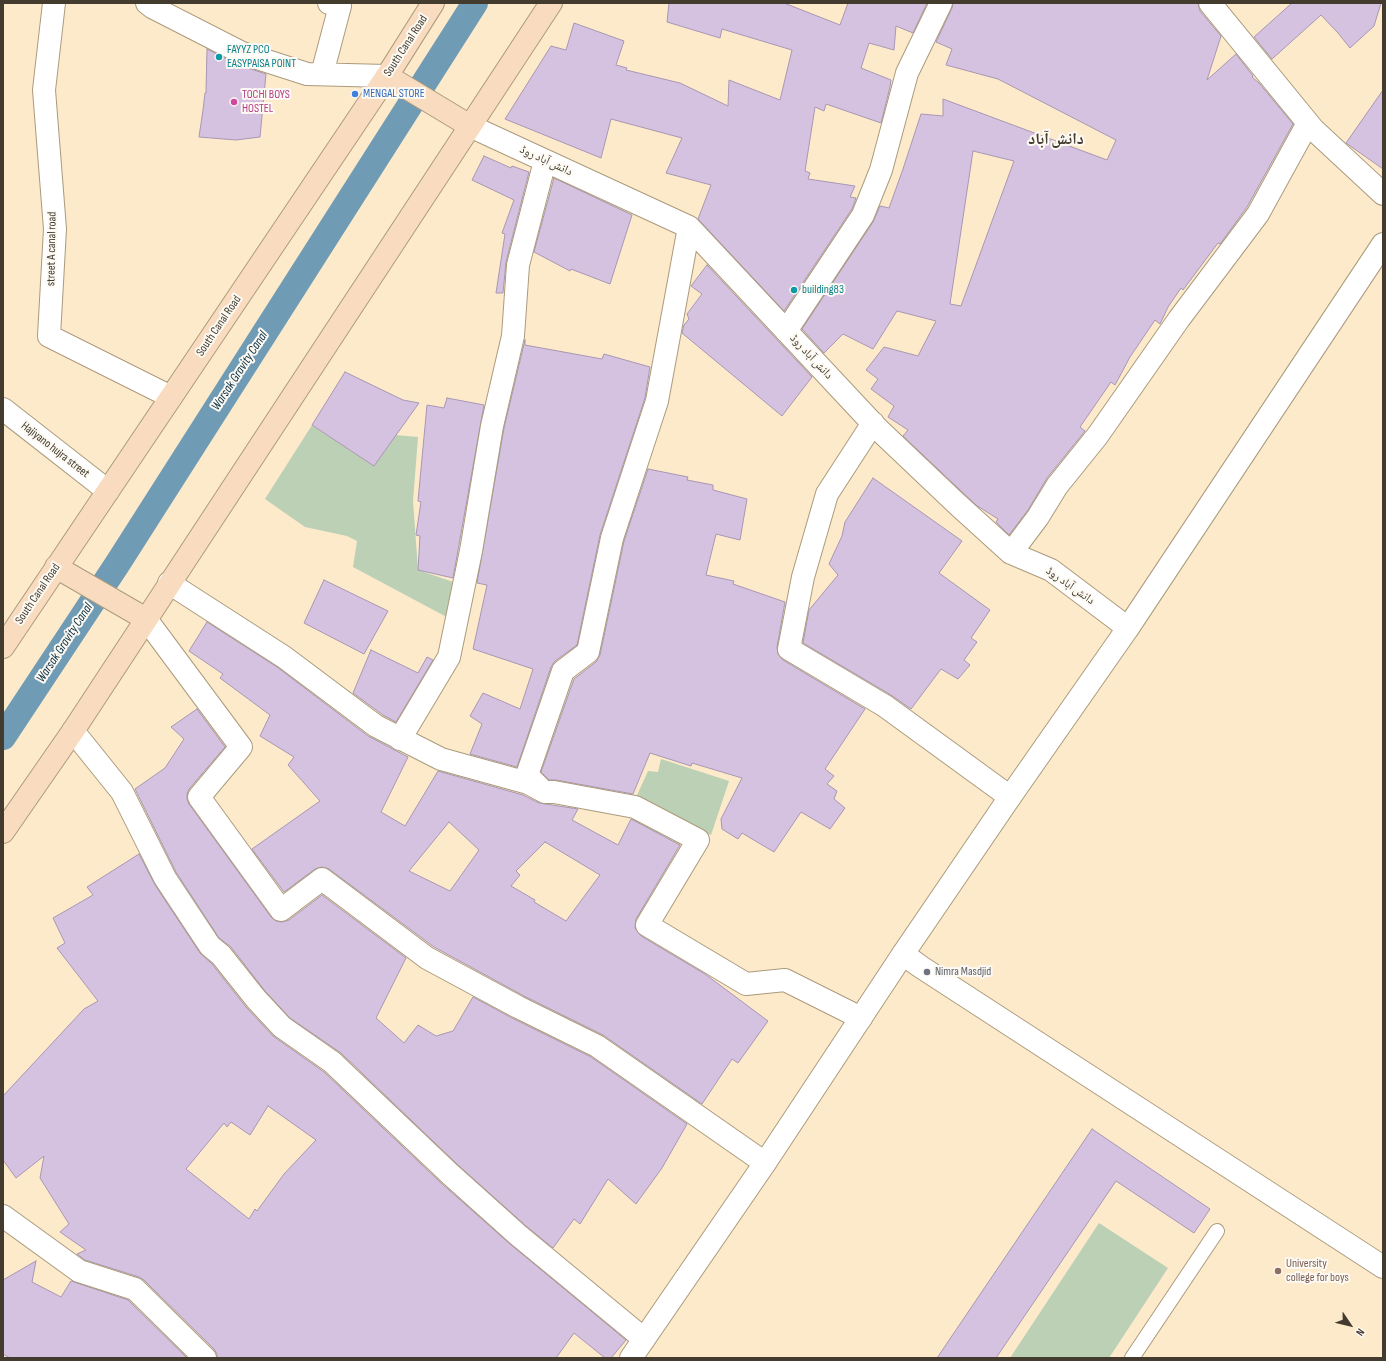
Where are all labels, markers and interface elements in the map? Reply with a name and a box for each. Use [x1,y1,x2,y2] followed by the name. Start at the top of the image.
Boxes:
[381,13,431,79] street label: South Canal Road
[227,43,296,71] place label: FAYYZ PCO EASYPAISA POINT
[214,52,224,62] marker: FAYYZ PCO EASYPAISA POINT
[363,87,425,101] place label: MENGAL STORE
[242,88,290,116] place label: TOCHI BOYS HOSTEL
[350,89,360,99] marker: MENGAL STORE
[229,97,239,107] marker: TOCHI BOYS HOSTEL
[1028,130,1084,150] district label: دانش آباد
[517,143,575,179] street label: دانش آباد روڈ
[44,212,60,286] street label: street A canal road
[802,283,844,297] place label: building83
[789,285,799,295] marker: building83
[193,293,245,359] street label: South Canal Road
[209,328,271,414] water label: Warsak Gravity Canal
[786,331,836,383] street label: دانش آباد روڈ
[18,419,92,481] street label: Hajiyano hujra street
[12,561,64,627] street label: South Canal Road
[1043,564,1097,608] street label: دانش آباد روڈ
[34,600,96,686] water label: Warsak Gravity Canal
[935,965,991,979] place label: Nimra Masdjid
[922,967,932,977] marker: Nimra Masdjid
[1286,1257,1349,1285] place label: University college for boys
[1273,1266,1283,1276] marker: University college for boys
[1330,1305,1370,1345] north arrow
[1353,1326,1367,1338] text: N

